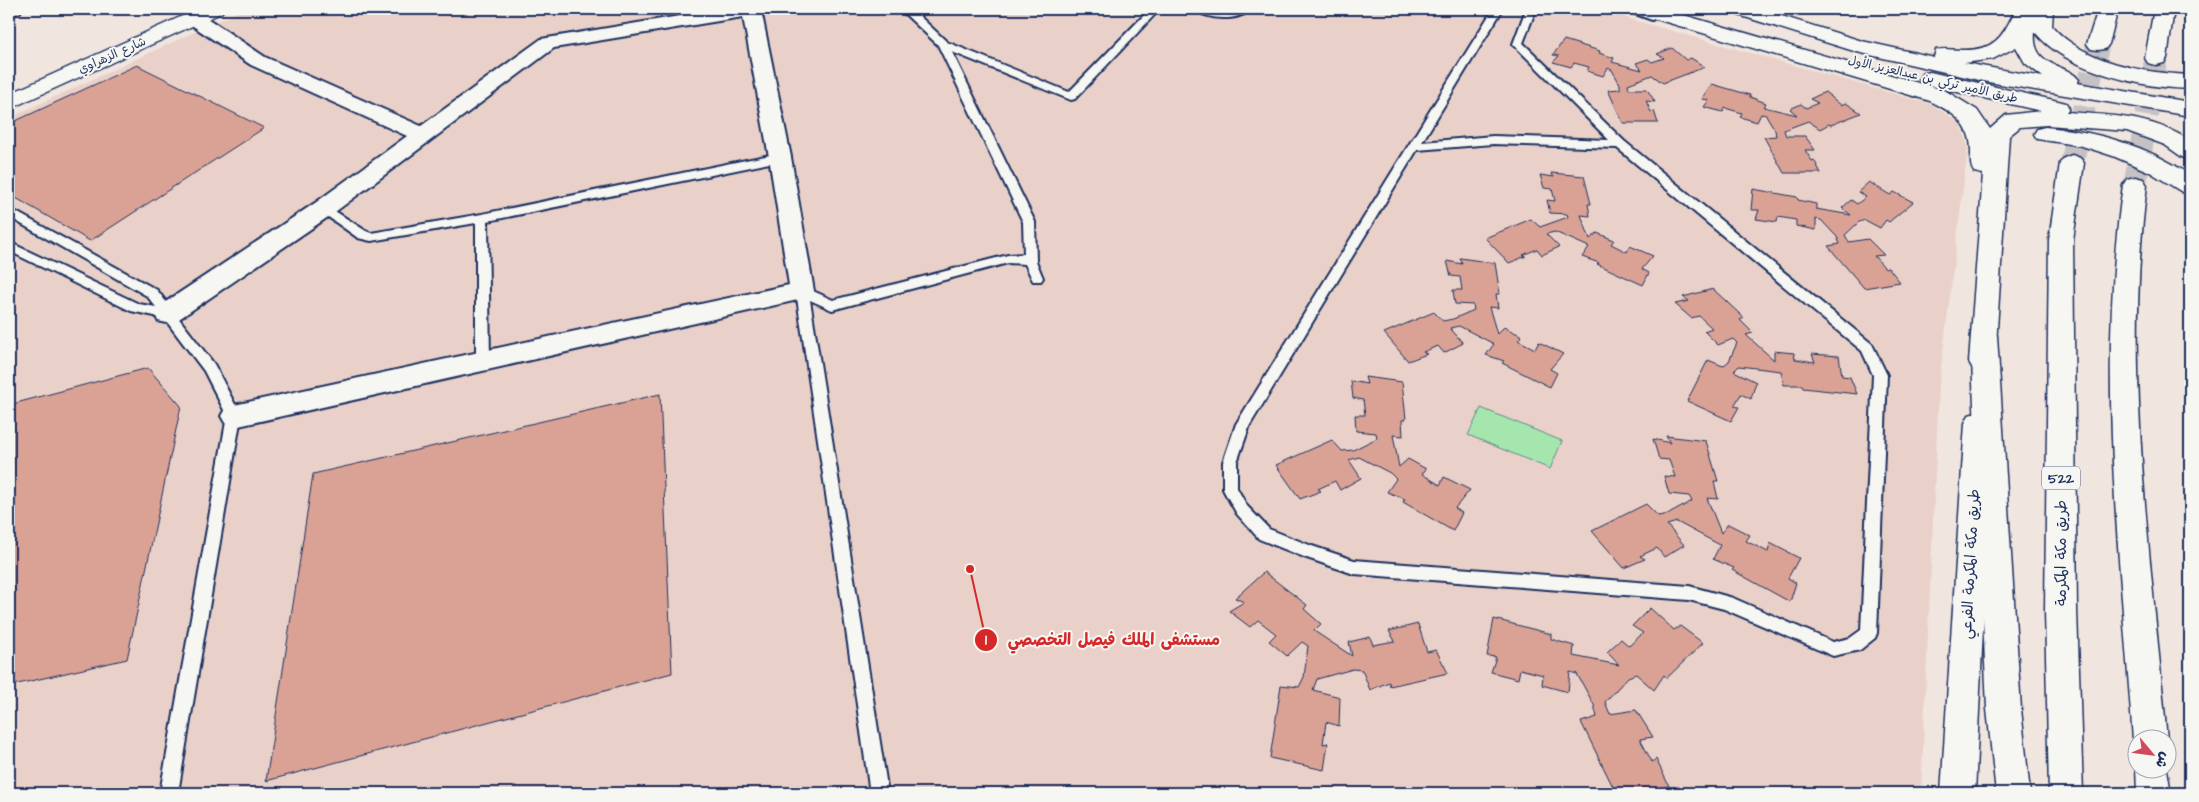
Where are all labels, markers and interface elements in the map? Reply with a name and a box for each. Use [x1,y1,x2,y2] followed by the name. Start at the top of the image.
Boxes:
[76,33,149,78] street label: شارع الزهراوي
[1846,52,2019,109] street label: طريق الأمير تركي بن عبدالعزيز الأول
[2042,466,2080,489] road number: 522
[1956,488,1987,640] street label: طريق مكة المكرمة الفرعي
[2051,500,2072,606] street label: طريق مكة المكرمة
[973,624,1231,655] callout: مستشفى الملك فيصل التخصصي
[1008,629,1220,654] text: مستشفى الملك فيصل التخصصي
[985,630,987,651] text: 1
[2126,730,2176,780] north arrow
[2150,748,2175,771] text: ش

